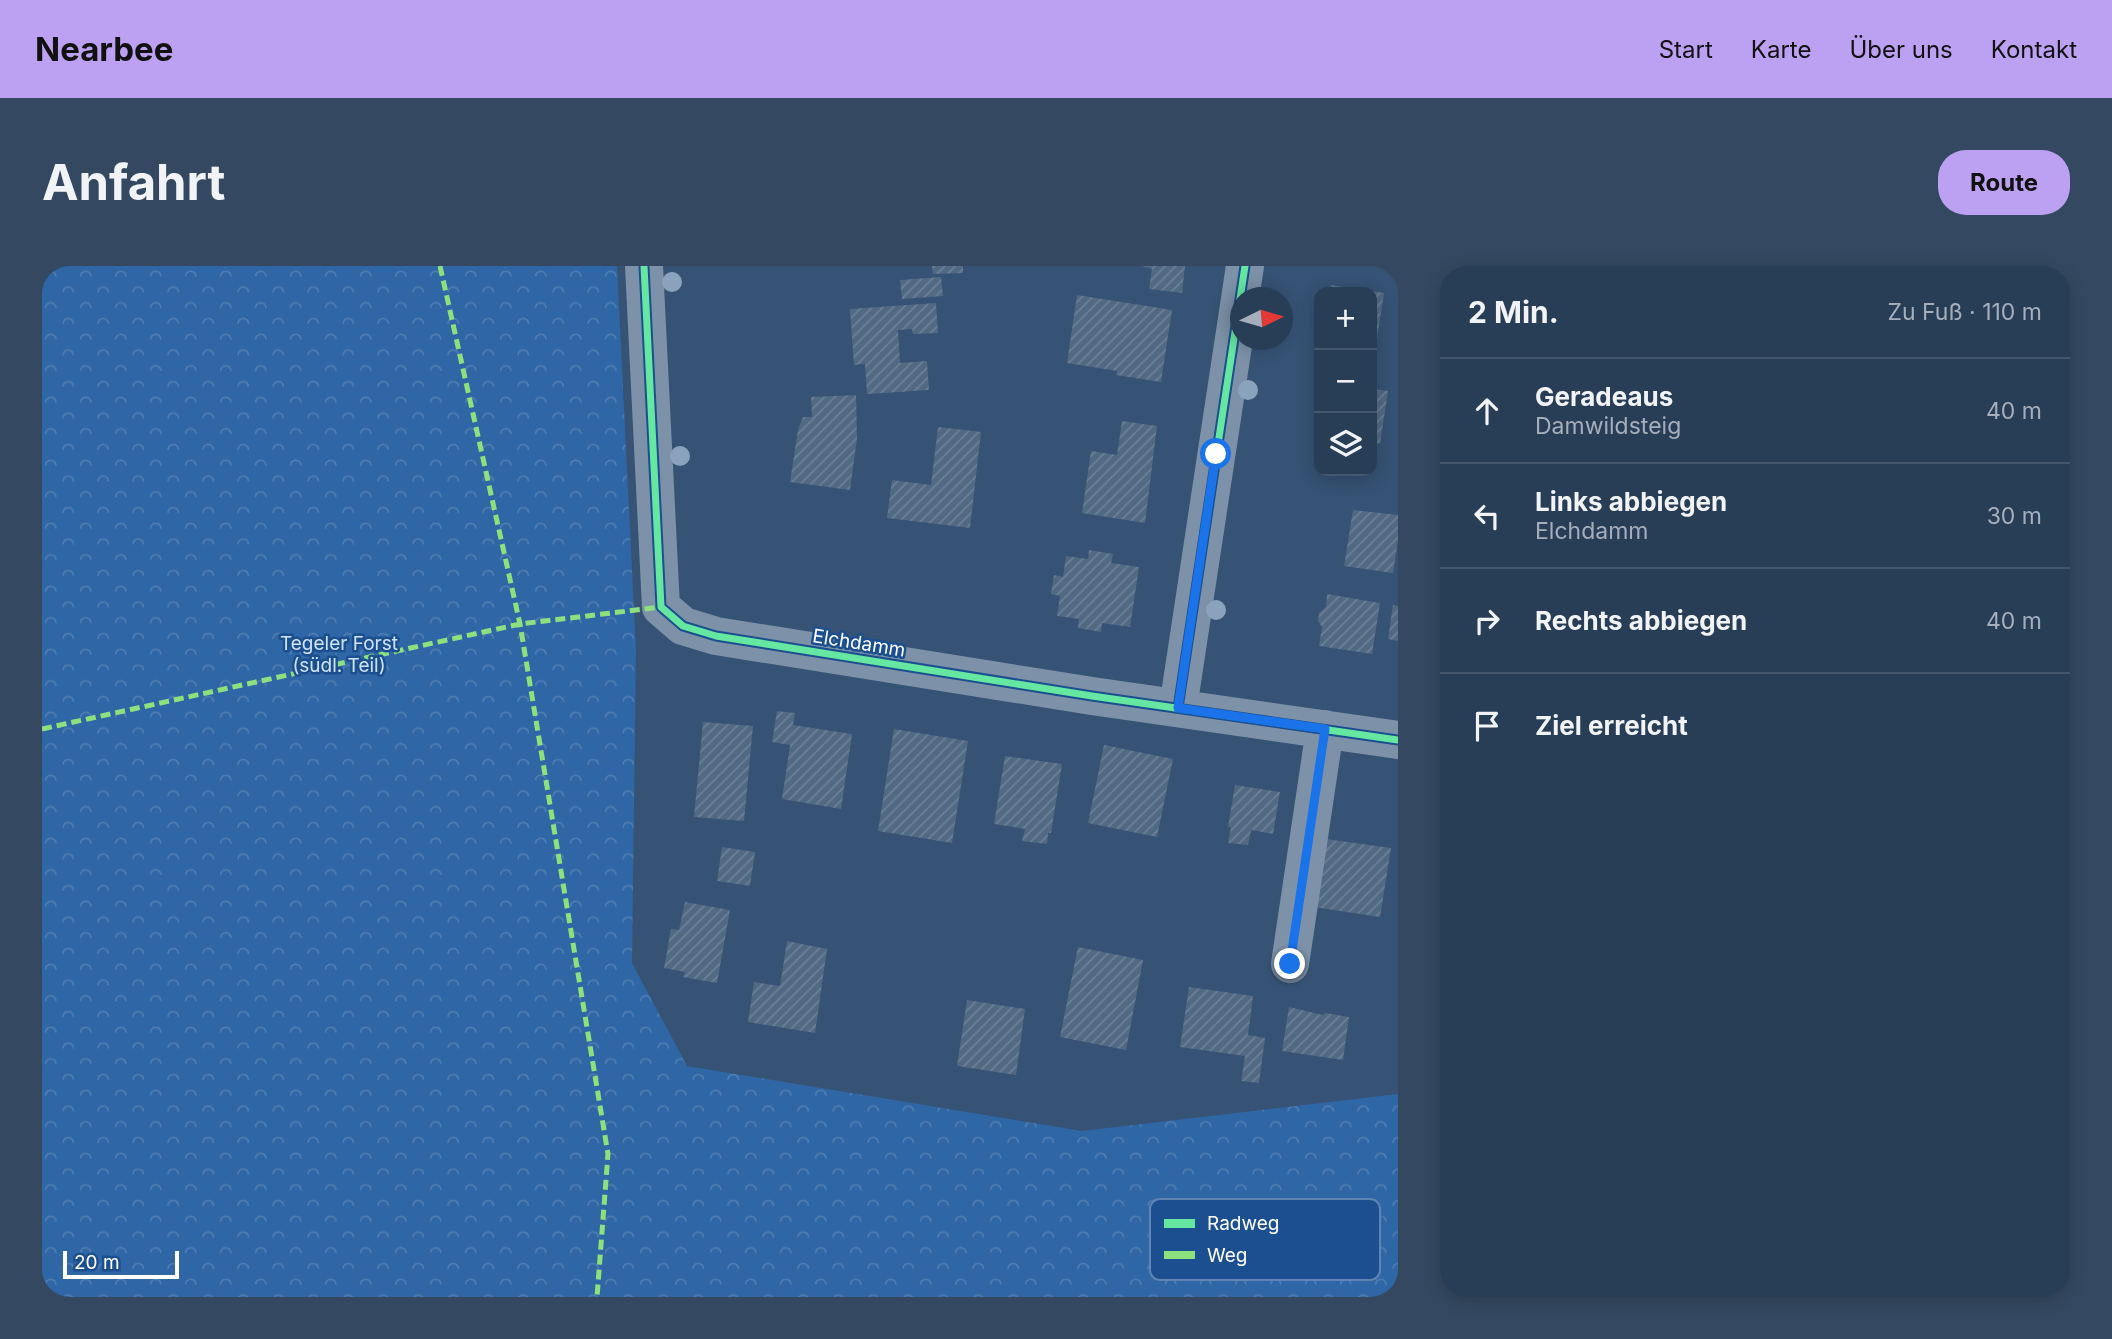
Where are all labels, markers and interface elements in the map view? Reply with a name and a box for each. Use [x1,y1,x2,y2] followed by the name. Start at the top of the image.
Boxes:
[35,29,173,69] text: Nearbee
[1659,35,1713,64] text: Start
[1751,35,1811,64] text: Karte
[1849,35,1953,64] text: Über uns
[1991,35,2077,64] text: Kontakt
[1938,150,2070,215] button: Route
[42,153,225,212] text: Anfahrt
[1230,287,1293,350] north arrow
[1314,287,1377,476] map controls
[1314,287,1377,350] button: +
[1468,294,1559,330] text: 2 Min.
[1887,298,2042,326] text: Zu Fuß · 110 m
[1314,350,1377,413] button: −
[1535,381,1673,412] text: Geradeaus
[1468,392,1506,430] icon: ahead
[1986,397,2042,425] text: 40 m
[1535,412,1681,440] text: Damwildsteig
[1314,413,1377,476] button: layers
[1200,438,1231,469] route start
[1535,486,1727,517] text: Links abbiegen
[1468,497,1506,535] icon: left
[1987,502,2042,530] text: 30 m
[1535,517,1648,545] text: Elchdamm
[1468,602,1506,640] icon: right
[1535,605,1747,636] text: Rechts abbiegen
[1986,607,2042,635] text: 40 m
[811,624,907,662] street label: Elchdamm
[280,632,398,677] park label: Tegeler Forst (südl. Teil)
[1468,707,1506,745] icon: arrive
[1535,710,1688,741] text: Ziel erreicht
[1274,948,1305,979] route end
[1150,1199,1380,1280] legend
[1207,1212,1279,1235] text: Radweg
[1207,1244,1248,1267] text: Weg
[63,1248,178,1280] scale bar
[74,1251,120,1274] text: 20 m

